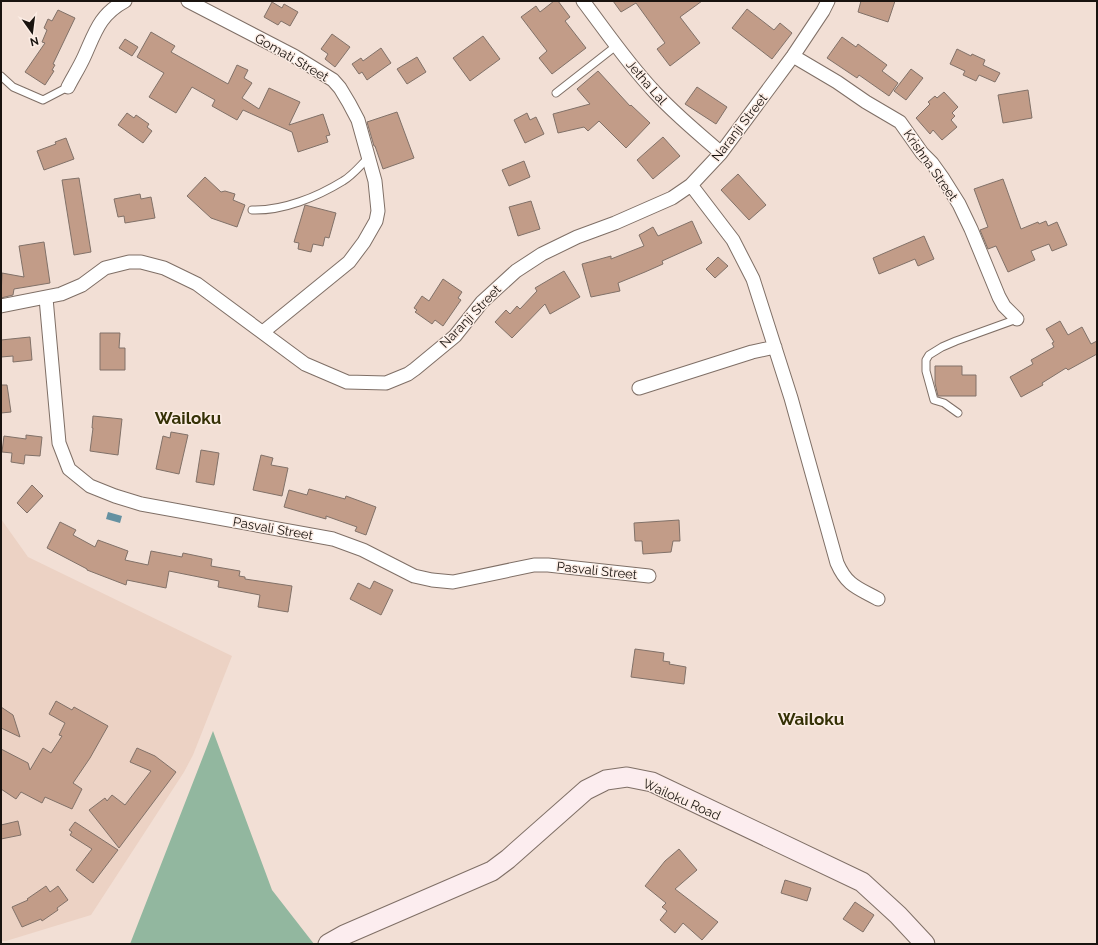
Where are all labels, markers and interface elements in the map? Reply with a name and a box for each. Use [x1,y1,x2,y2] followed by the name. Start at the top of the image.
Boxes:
[12,12,52,52] north arrow
[252,30,332,85] street label: Gomati Street
[29,34,40,49] text: N
[623,57,670,108] street label: Jetha Lal
[708,90,771,164] street label: Naranji Street
[900,127,961,204] street label: Krishna Street
[437,281,504,351] street label: Naranji Street
[155,408,221,428] district label: Wailoku
[232,514,315,543] street label: Pasvali Street
[556,559,639,582] street label: Pasvali Street
[778,709,844,729] district label: Wailoku
[641,776,723,823] street label: Wailoku Road

